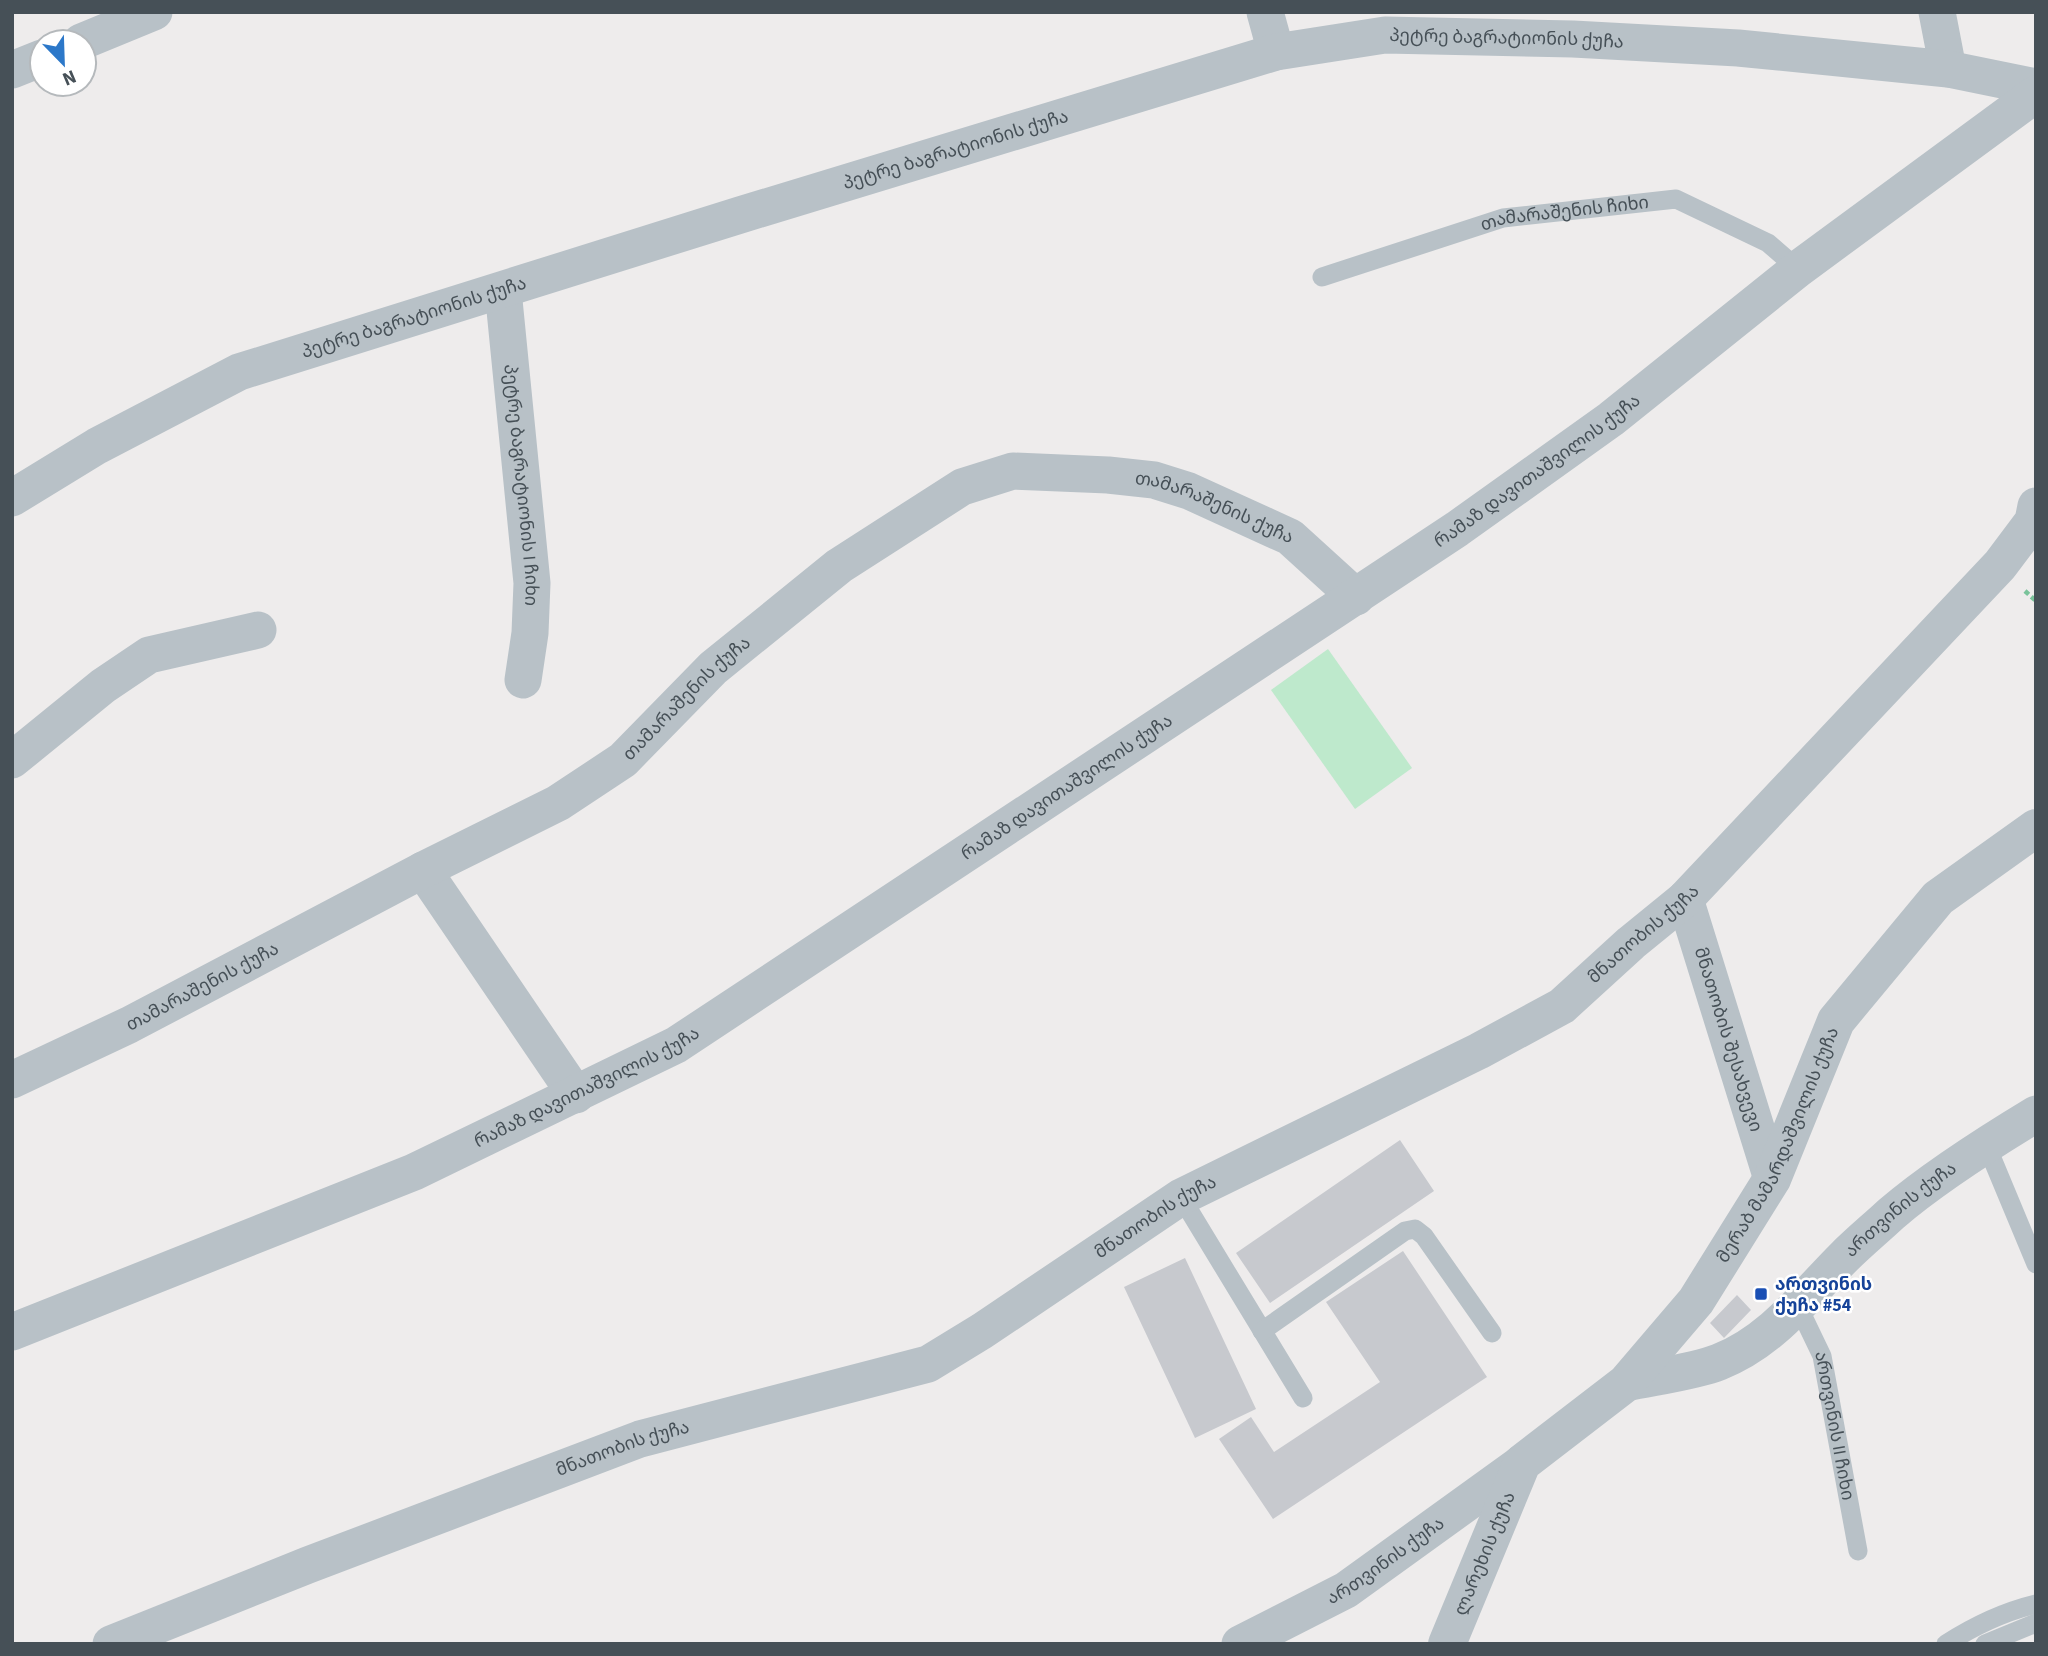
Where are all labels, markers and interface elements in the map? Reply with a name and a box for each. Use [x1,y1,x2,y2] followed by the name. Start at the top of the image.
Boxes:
[1389,23,1624,55] street label: პეტრე ბაგრატიონის ქუჩა
[28,28,98,98] north arrow
[58,62,80,92] text: N
[840,104,1071,196] street label: პეტრე ბაგრატიონის ქუჩა
[1477,190,1650,238] street label: თამარაშენის ჩიხი
[298,271,530,365] street label: პეტრე ბაგრატიონის ქუჩა
[497,363,544,607] street label: პეტრე ბაგრატიონის I ჩიხი
[1429,388,1646,554] street label: რამაზ დავითაშვილის ქუჩა
[1134,466,1298,550] street label: თამარაშენის ქუჩა
[617,630,756,766] street label: თამარაშენის ქუჩა
[956,708,1178,866] street label: რამაზ დავითაშვილის ქუჩა
[1582,880,1705,990] street label: მნათობის ქუჩა
[122,936,283,1037] street label: თამარაშენის ქუჩა
[1688,944,1769,1135] street label: მნათობის შესახვევი
[470,1021,705,1154] street label: რამაზ დავითაშვილის ქუჩა
[1711,1023,1845,1268] street label: მერაბ მამარდაშვილის ქუჩა
[1839,1156,1962,1263] street label: ართვინის ქუჩა
[1090,1170,1221,1265] street label: მნათობის ქუჩა
[1775,1272,1872,1318] place label: ართვინის ქუჩა #54
[1753,1286,1769,1302] marker: ართვინის ქუჩა #54
[1808,1346,1860,1502] street label: ართვინის II ჩიხი
[552,1415,692,1483] street label: მნათობის ქუჩა
[1448,1488,1522,1619] street label: ლარეხის ქუჩა
[1323,1511,1450,1611] street label: ართვინის ქუჩა

